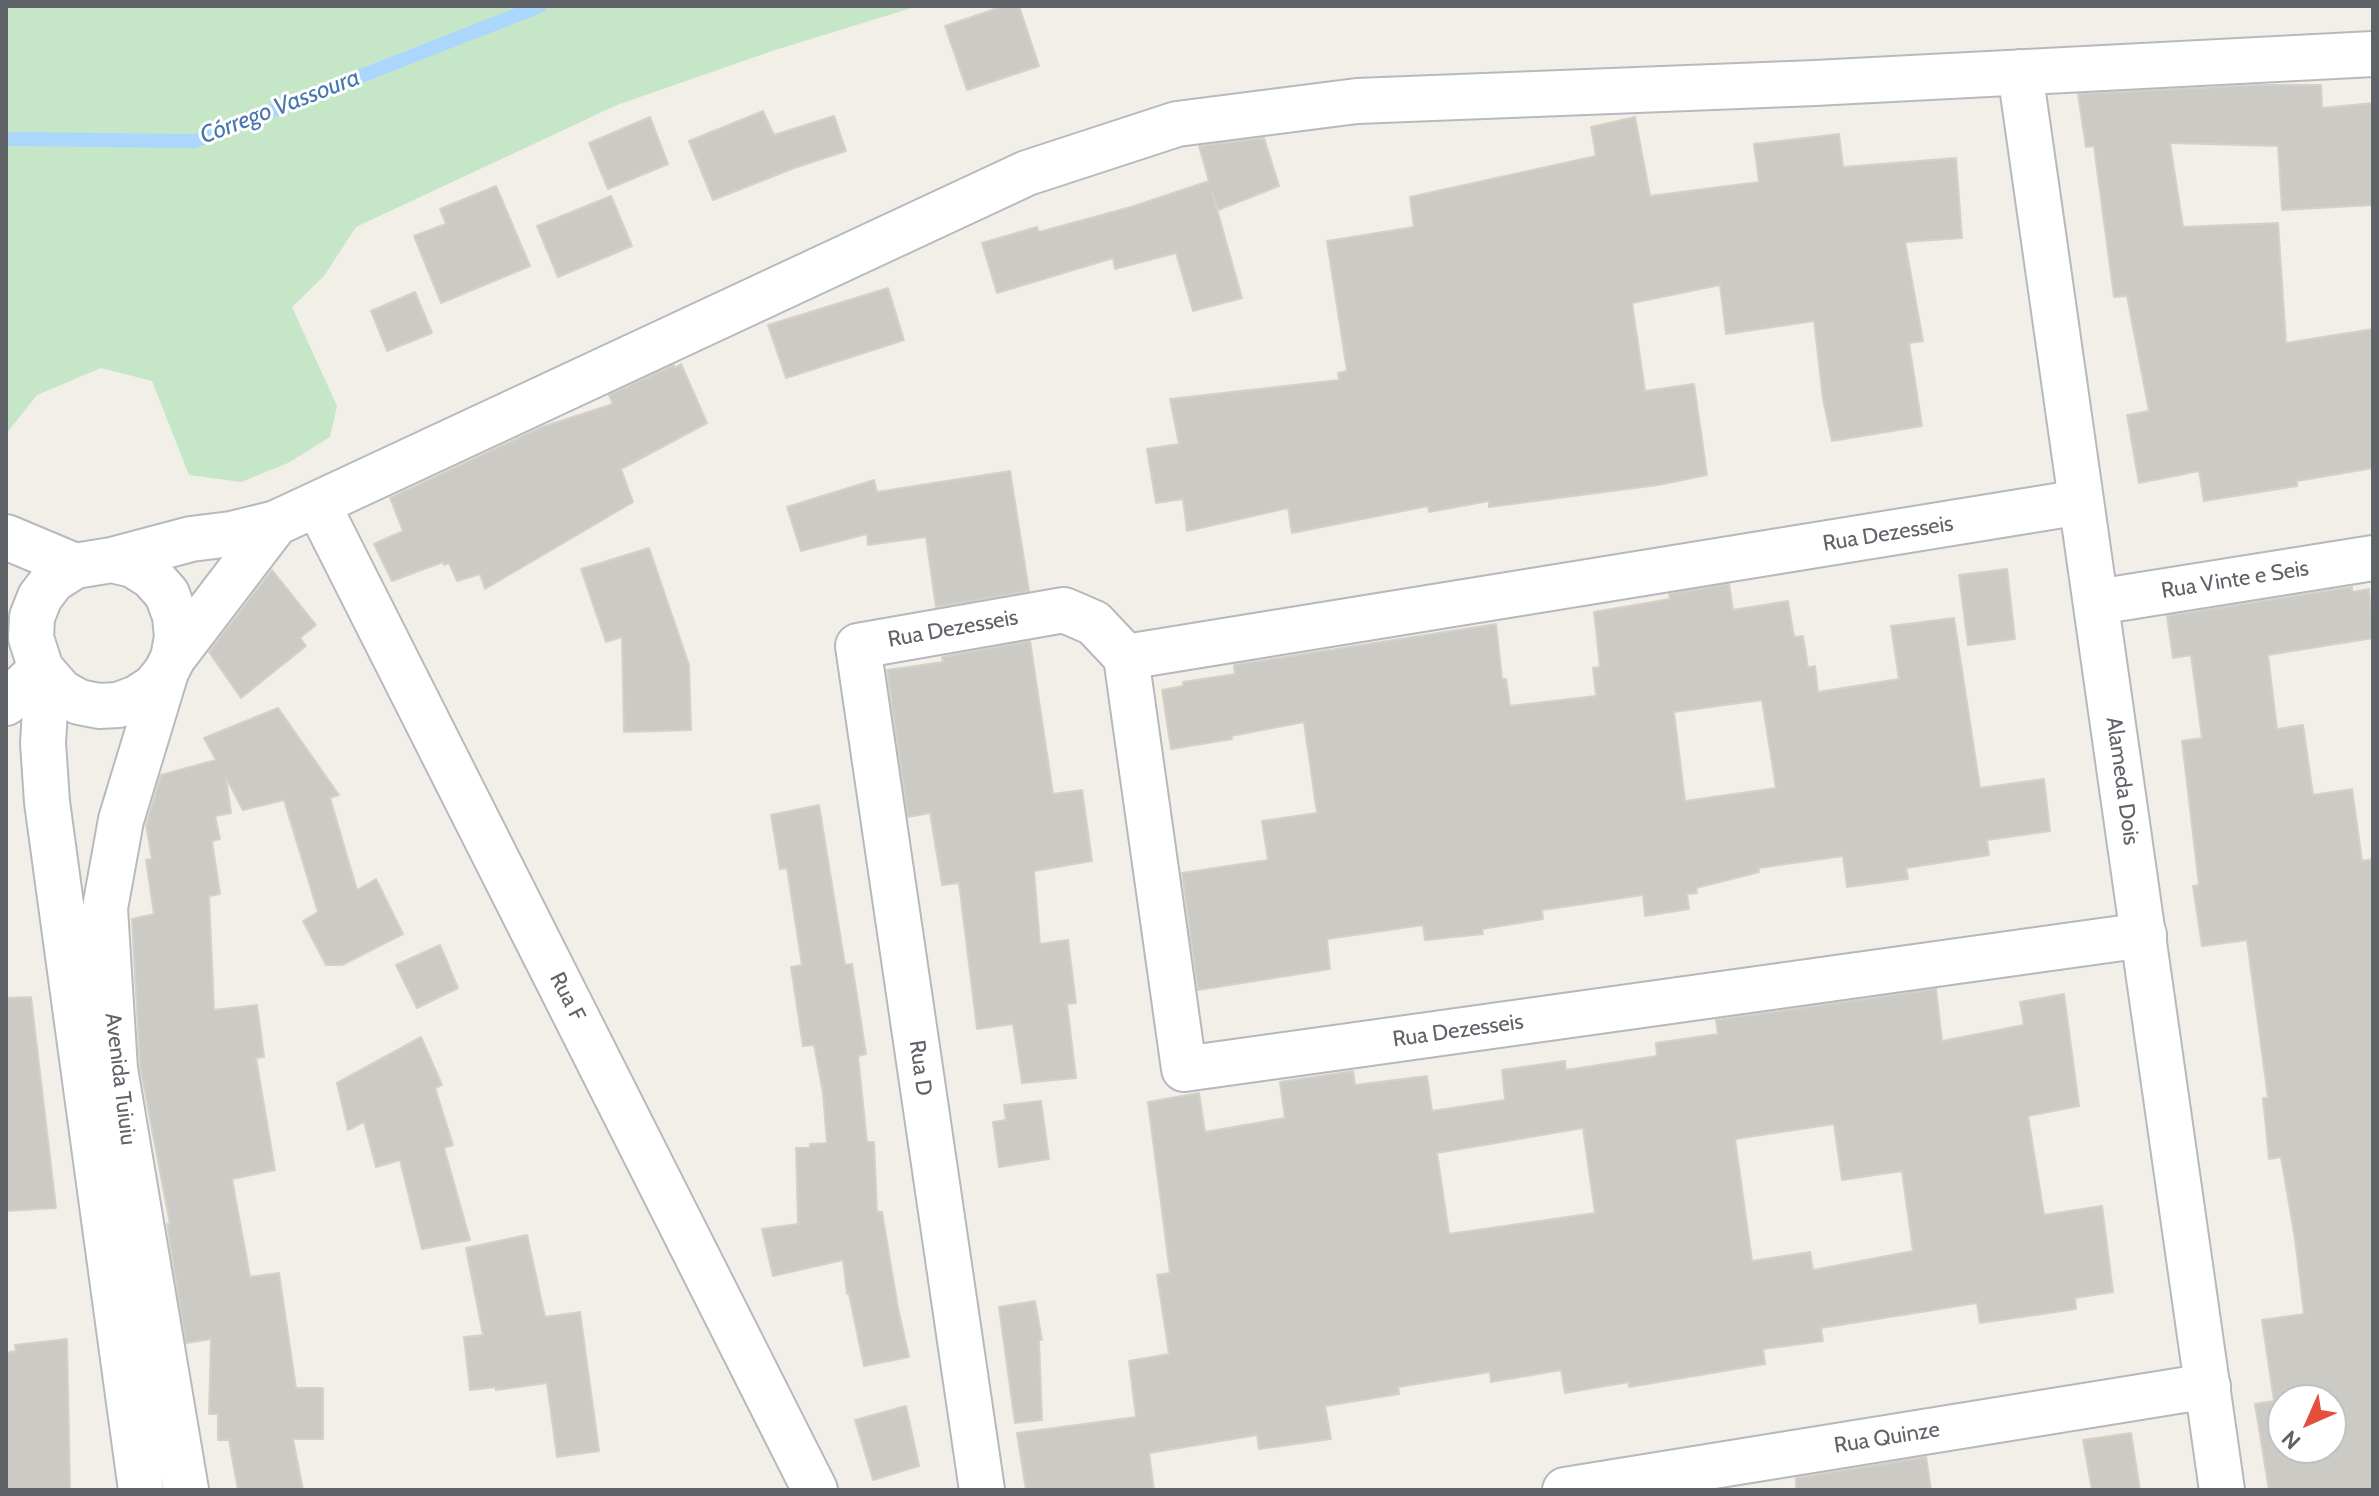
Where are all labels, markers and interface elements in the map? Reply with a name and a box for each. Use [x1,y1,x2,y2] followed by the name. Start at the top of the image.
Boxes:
[196,63,364,151] water label: Córrego Vassoura
[1821,511,1955,557] street label: Rua Dezesseis
[2159,555,2311,605] street label: Rua Vinte e Seis
[886,605,1020,653] street label: Rua Dezesseis
[2100,715,2144,847] street label: Alameda Dois
[544,968,590,1026] street label: Rua F
[1391,1009,1525,1053] street label: Rua Dezesseis
[99,1011,141,1147] street label: Avenida Tuiuiu
[903,1038,937,1098] street label: Rua D
[2267,1384,2347,1464] north arrow
[1832,1417,1942,1459] street label: Rua Quinze
[2276,1425,2306,1455] text: N

